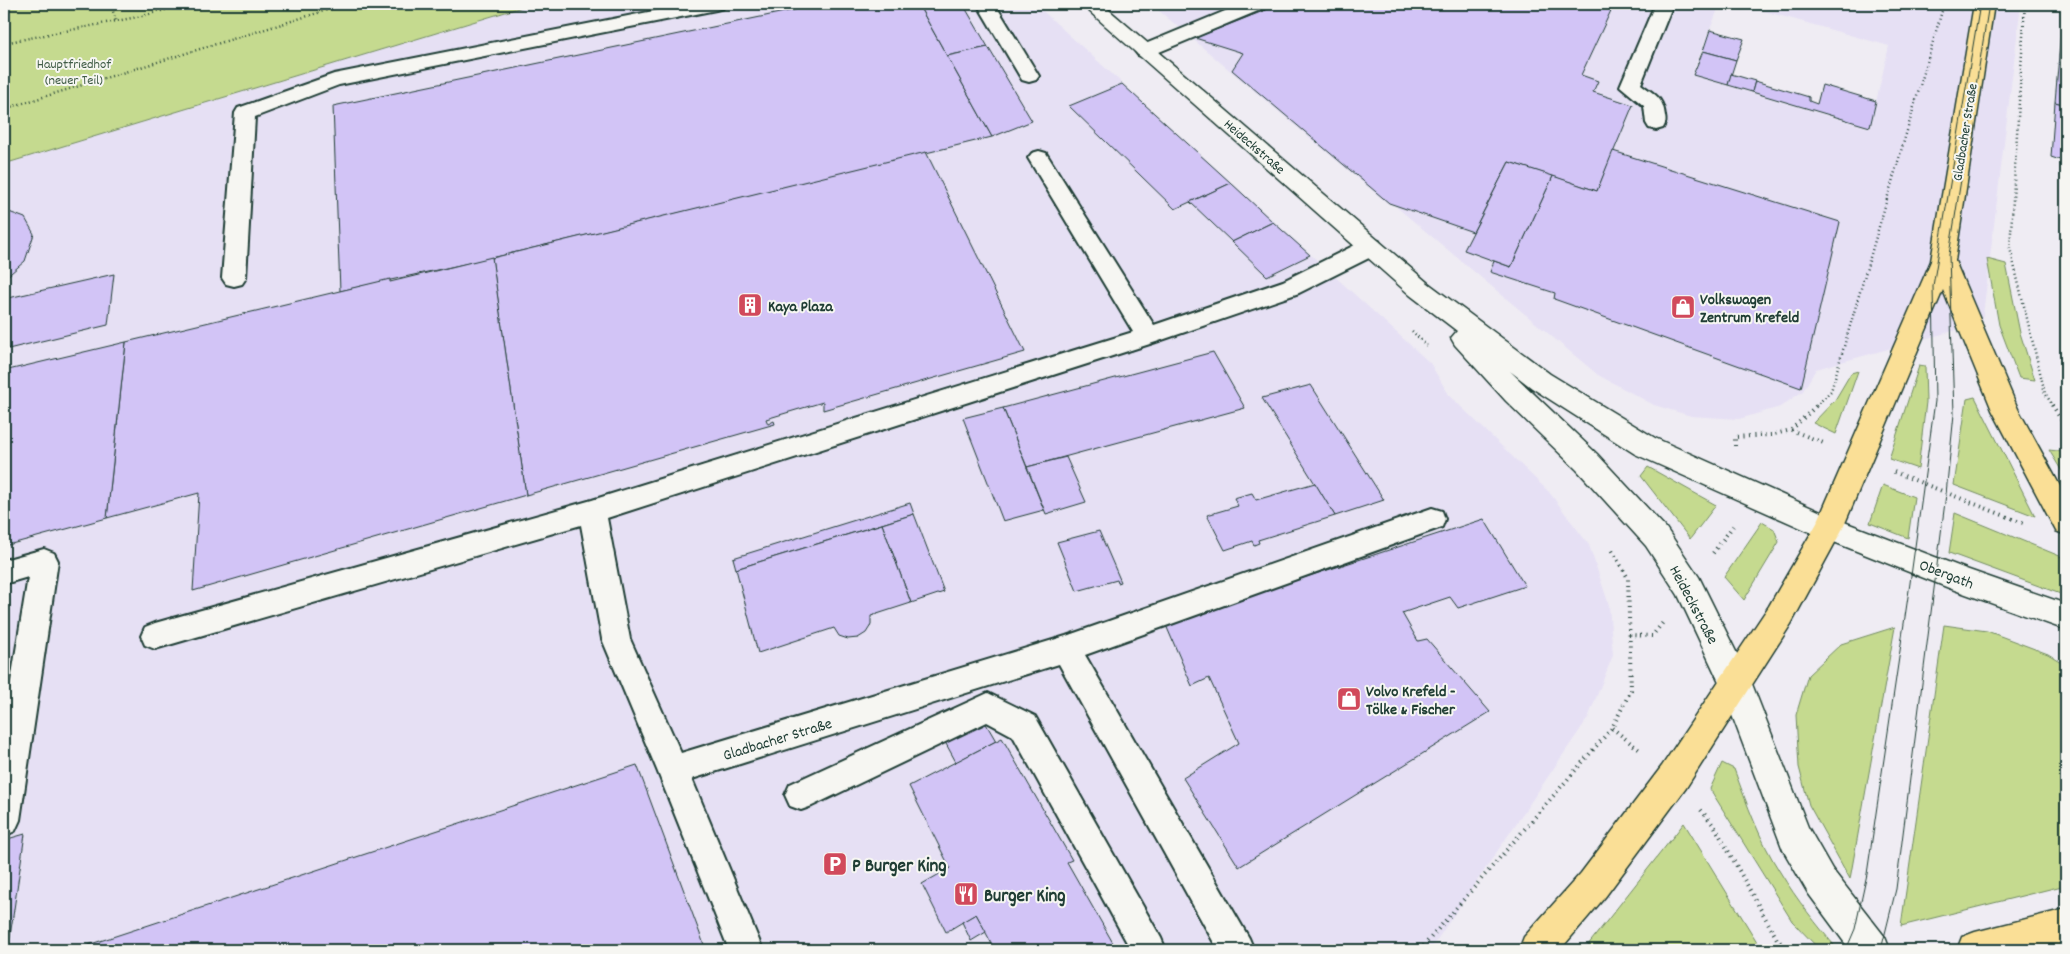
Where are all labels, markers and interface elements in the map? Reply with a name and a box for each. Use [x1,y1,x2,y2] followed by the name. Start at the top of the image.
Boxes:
[37,55,112,91] park label: Hauptfriedhof (neuer Teil)
[1948,82,1984,183] street label: Gladbacher Straße
[1219,115,1289,180] street label: Heideckstraße
[1700,289,1799,330] place label: Volkswagen Zentrum Krefeld
[737,292,763,318] building icon: Kaya Plaza
[1670,294,1696,320] shop icon: Volkswagen Zentrum Krefeld
[768,296,834,319] place label: Kaya Plaza
[1915,554,1977,596] street label: Obergath
[1662,562,1723,649] street label: Heideckstraße
[1366,681,1456,722] place label: Volvo Krefeld - Tölke & Fischer
[1336,686,1362,712] shop icon: Volvo Krefeld - Tölke & Fischer
[720,713,835,768] street label: Gladbacher Straße
[822,851,848,877] parking icon: P Burger King
[852,854,947,881] place label: P Burger King
[953,881,979,907] restaurant icon: Burger King
[984,884,1066,911] place label: Burger King

